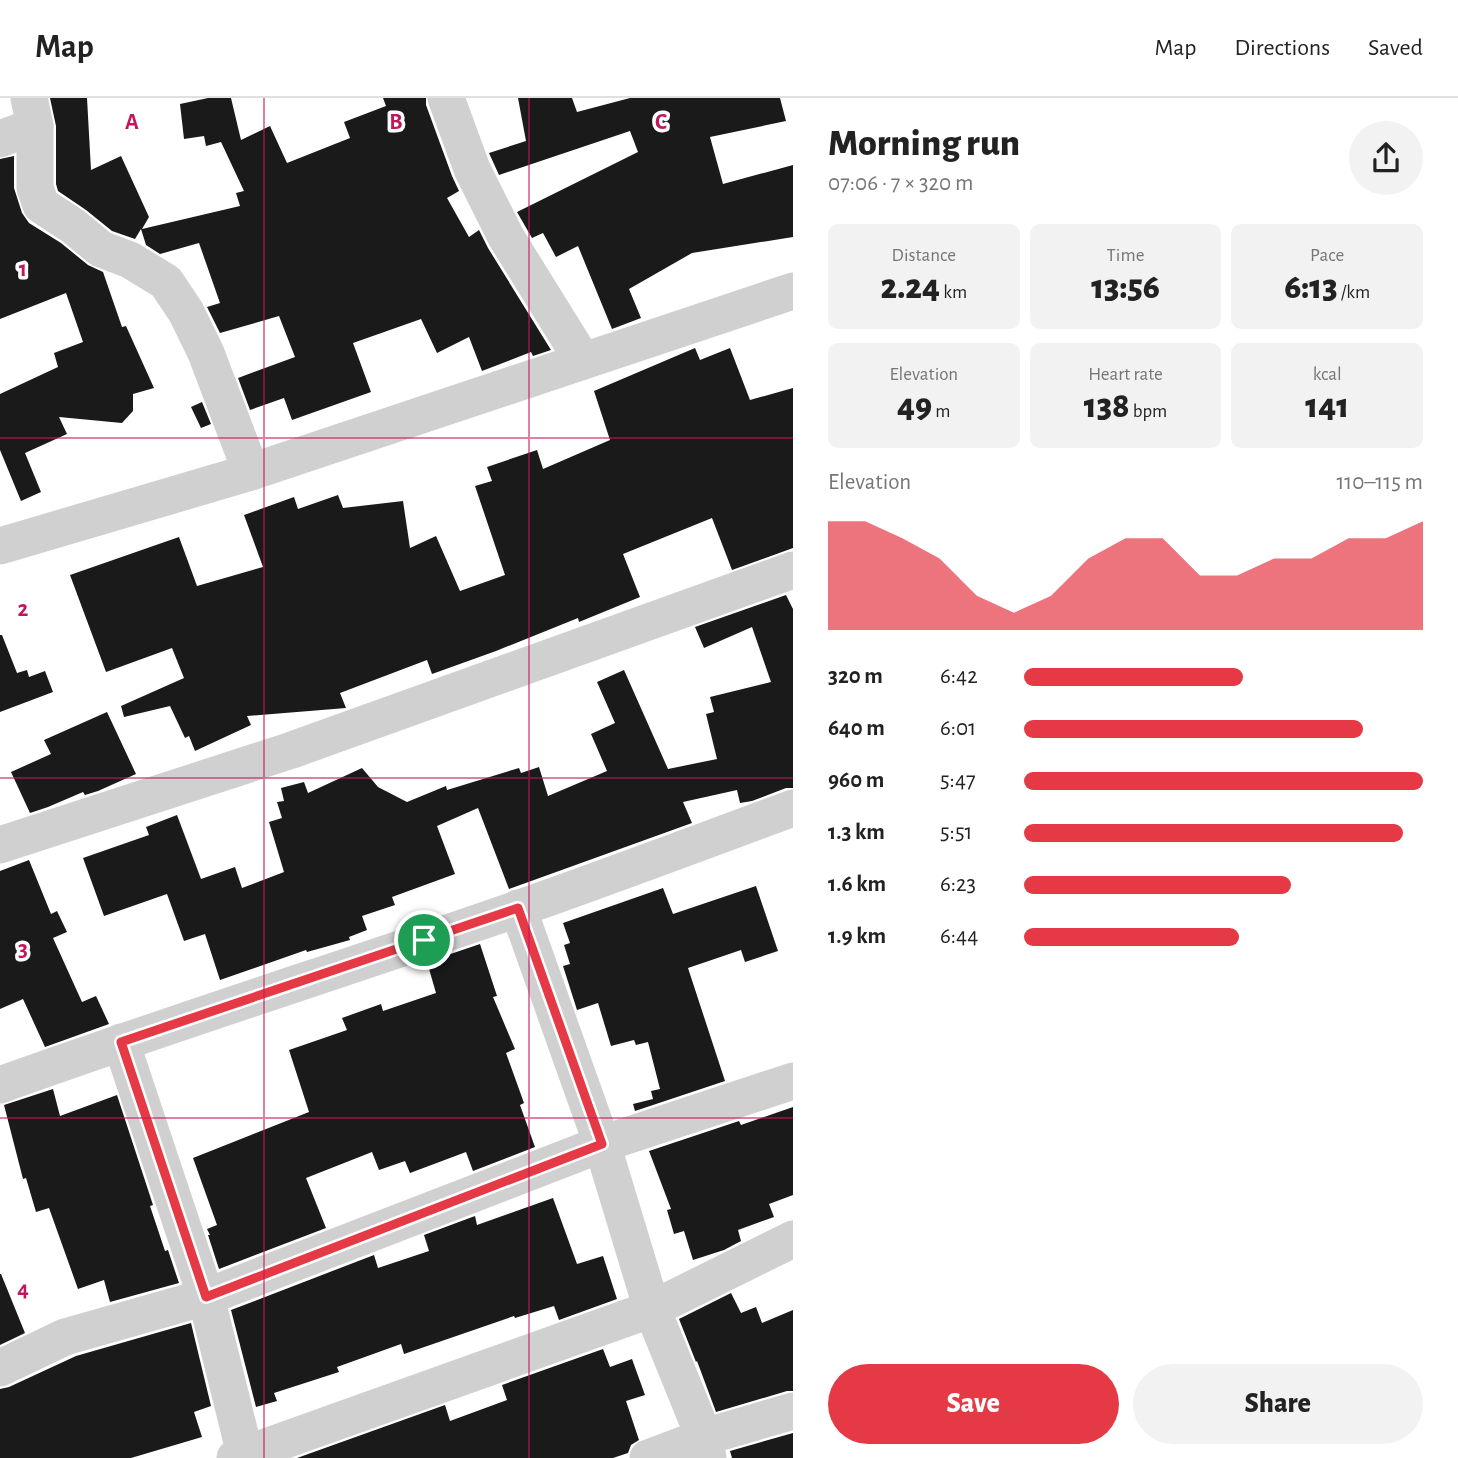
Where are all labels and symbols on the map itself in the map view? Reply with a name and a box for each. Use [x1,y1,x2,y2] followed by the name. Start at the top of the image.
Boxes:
[125,111,139,134] text: A
[389,111,403,134] text: B
[655,111,667,134] text: C
[19,258,27,281] text: 1
[18,598,29,621] text: 2
[394,910,454,970] pin
[18,938,28,961] text: 3
[17,1278,29,1301] text: 4

